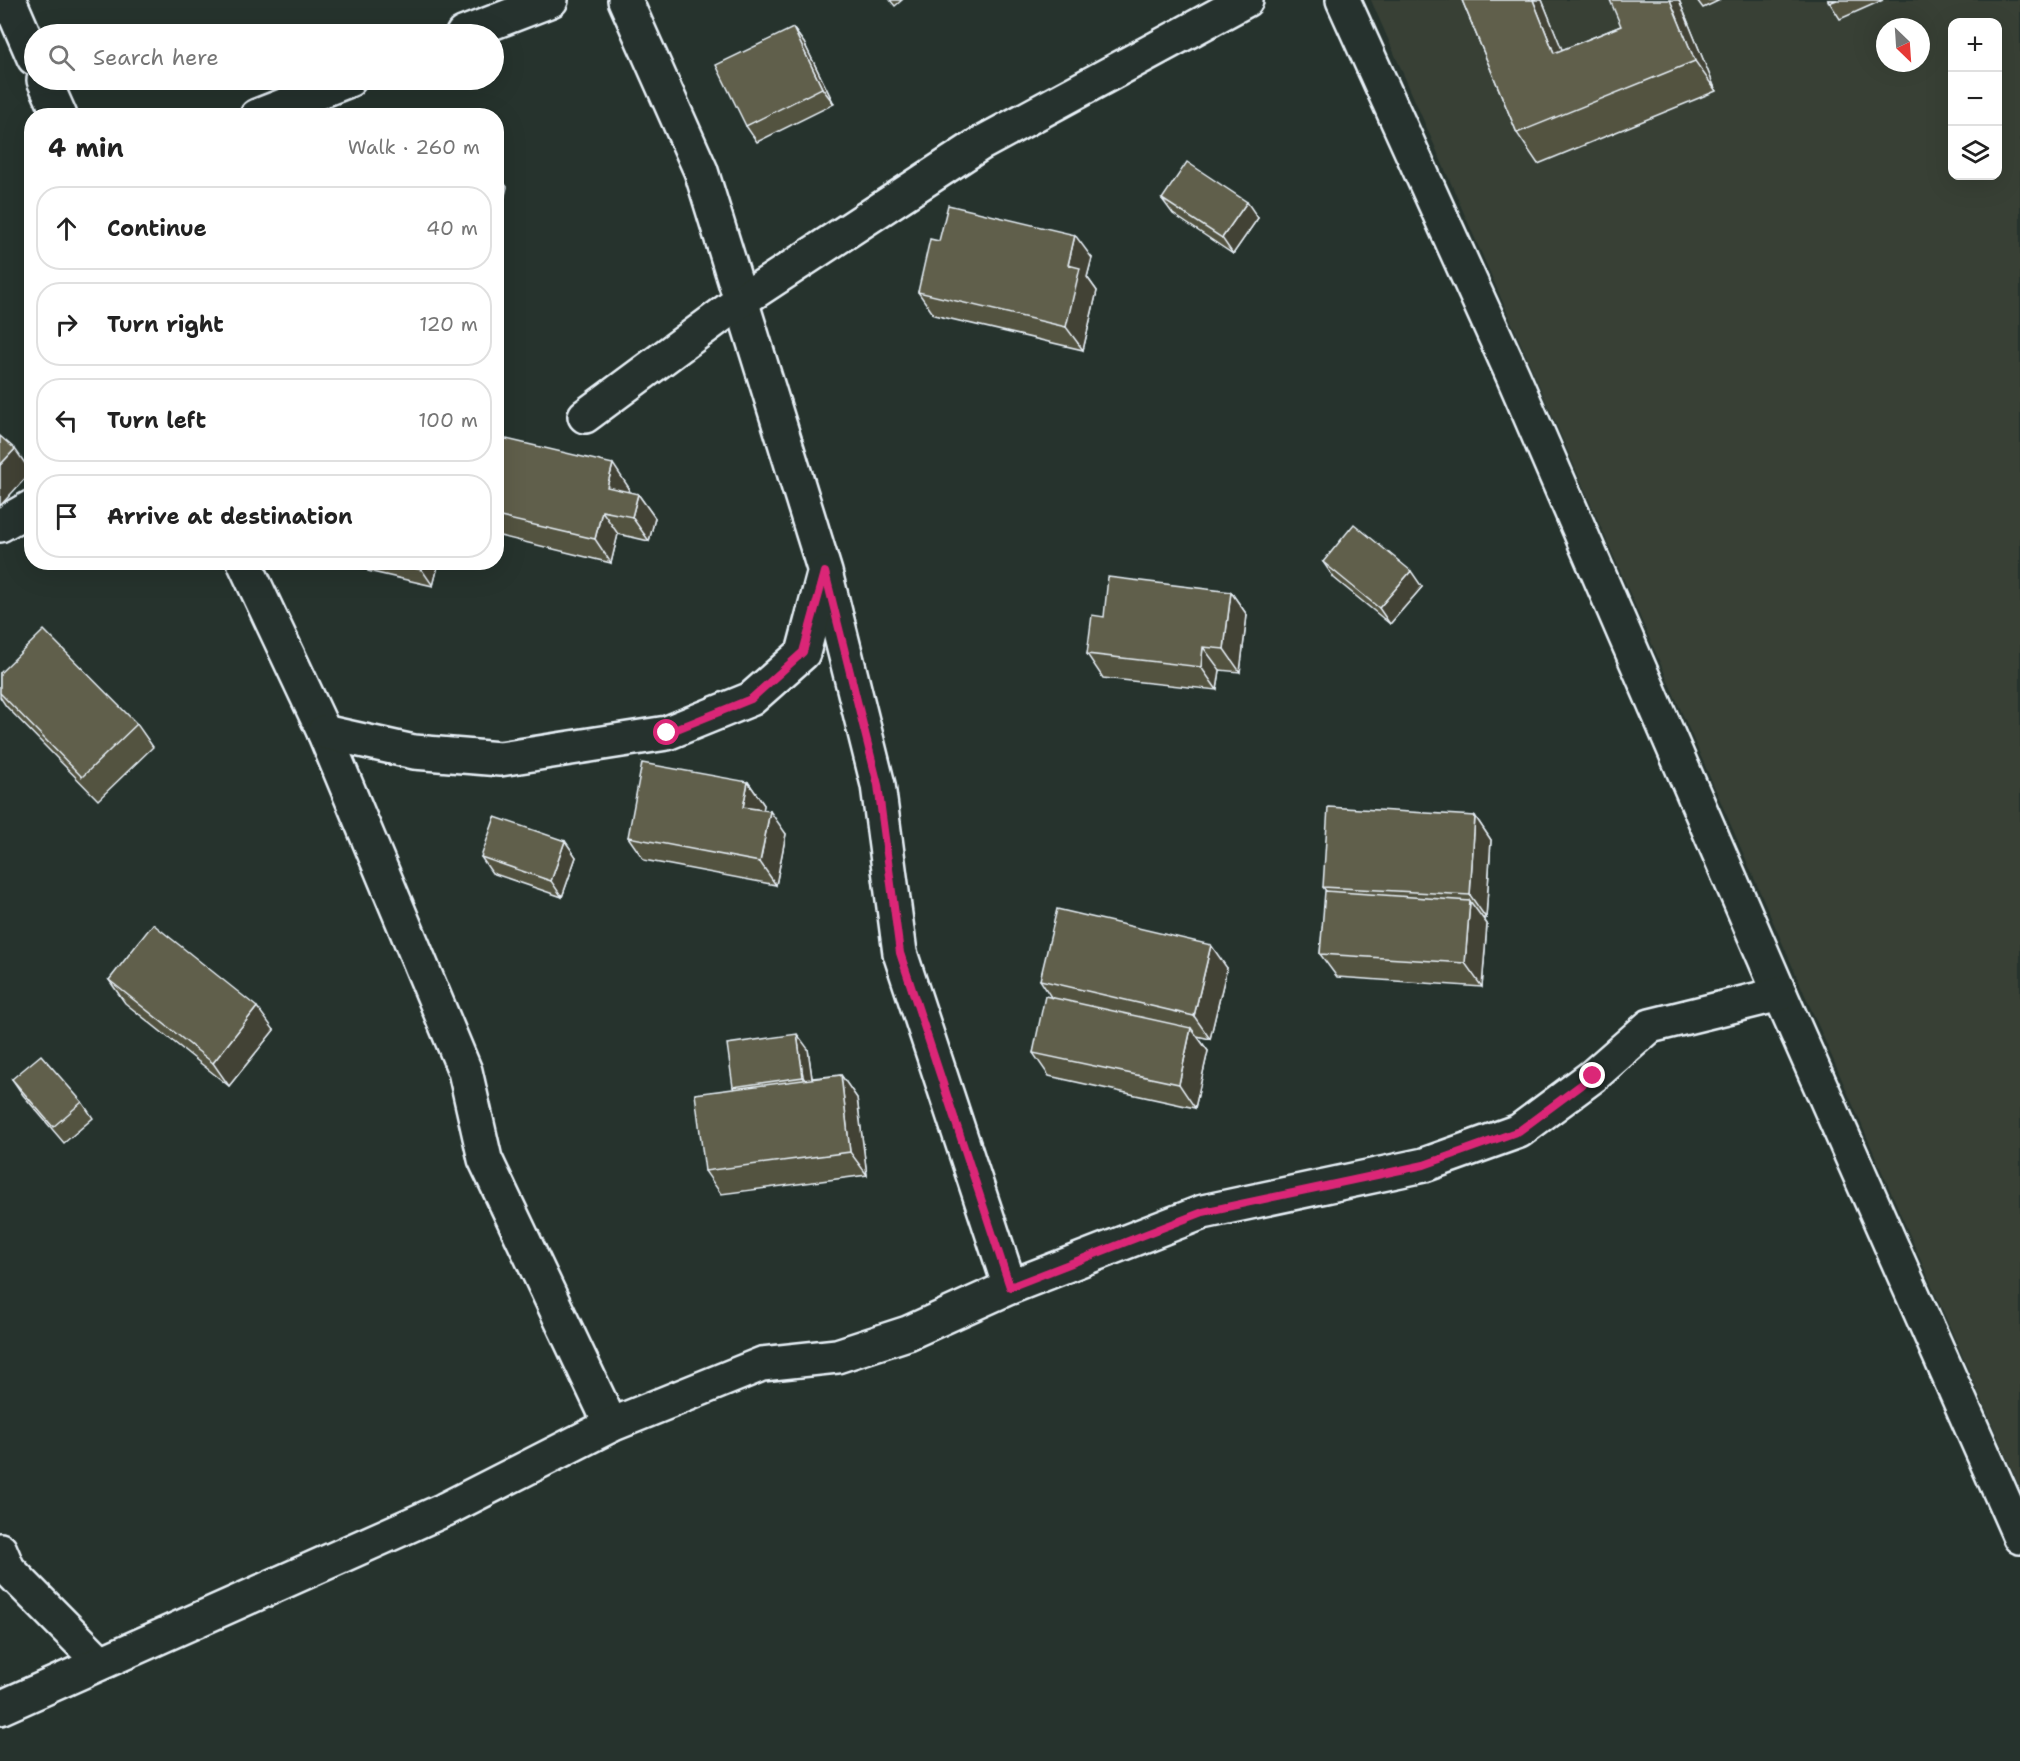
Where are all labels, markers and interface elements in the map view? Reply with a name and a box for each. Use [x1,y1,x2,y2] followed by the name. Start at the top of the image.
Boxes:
[1876,18,1930,72] north arrow
[1948,18,2002,180] map controls
[1948,18,2002,72] button: +
[24,24,504,90] search box
[45,41,78,74] icon: search
[93,43,219,72] text: Search here
[1948,72,2002,126] button: −
[1948,126,2002,180] button: layers
[48,130,124,165] text: 4 min
[348,134,480,160] text: Walk · 260 m
[50,212,83,245] icon: ahead
[107,214,207,243] text: Continue
[426,215,478,241] text: 40 m
[50,308,83,341] icon: right
[107,310,224,339] text: Turn right
[419,311,478,337] text: 120 m
[50,404,83,437] icon: left
[107,406,206,435] text: Turn left
[418,407,478,433] text: 100 m
[50,500,83,533] icon: arrive
[107,502,353,531] text: Arrive at destination
[653,719,679,745] route start
[1579,1062,1605,1088] route end

